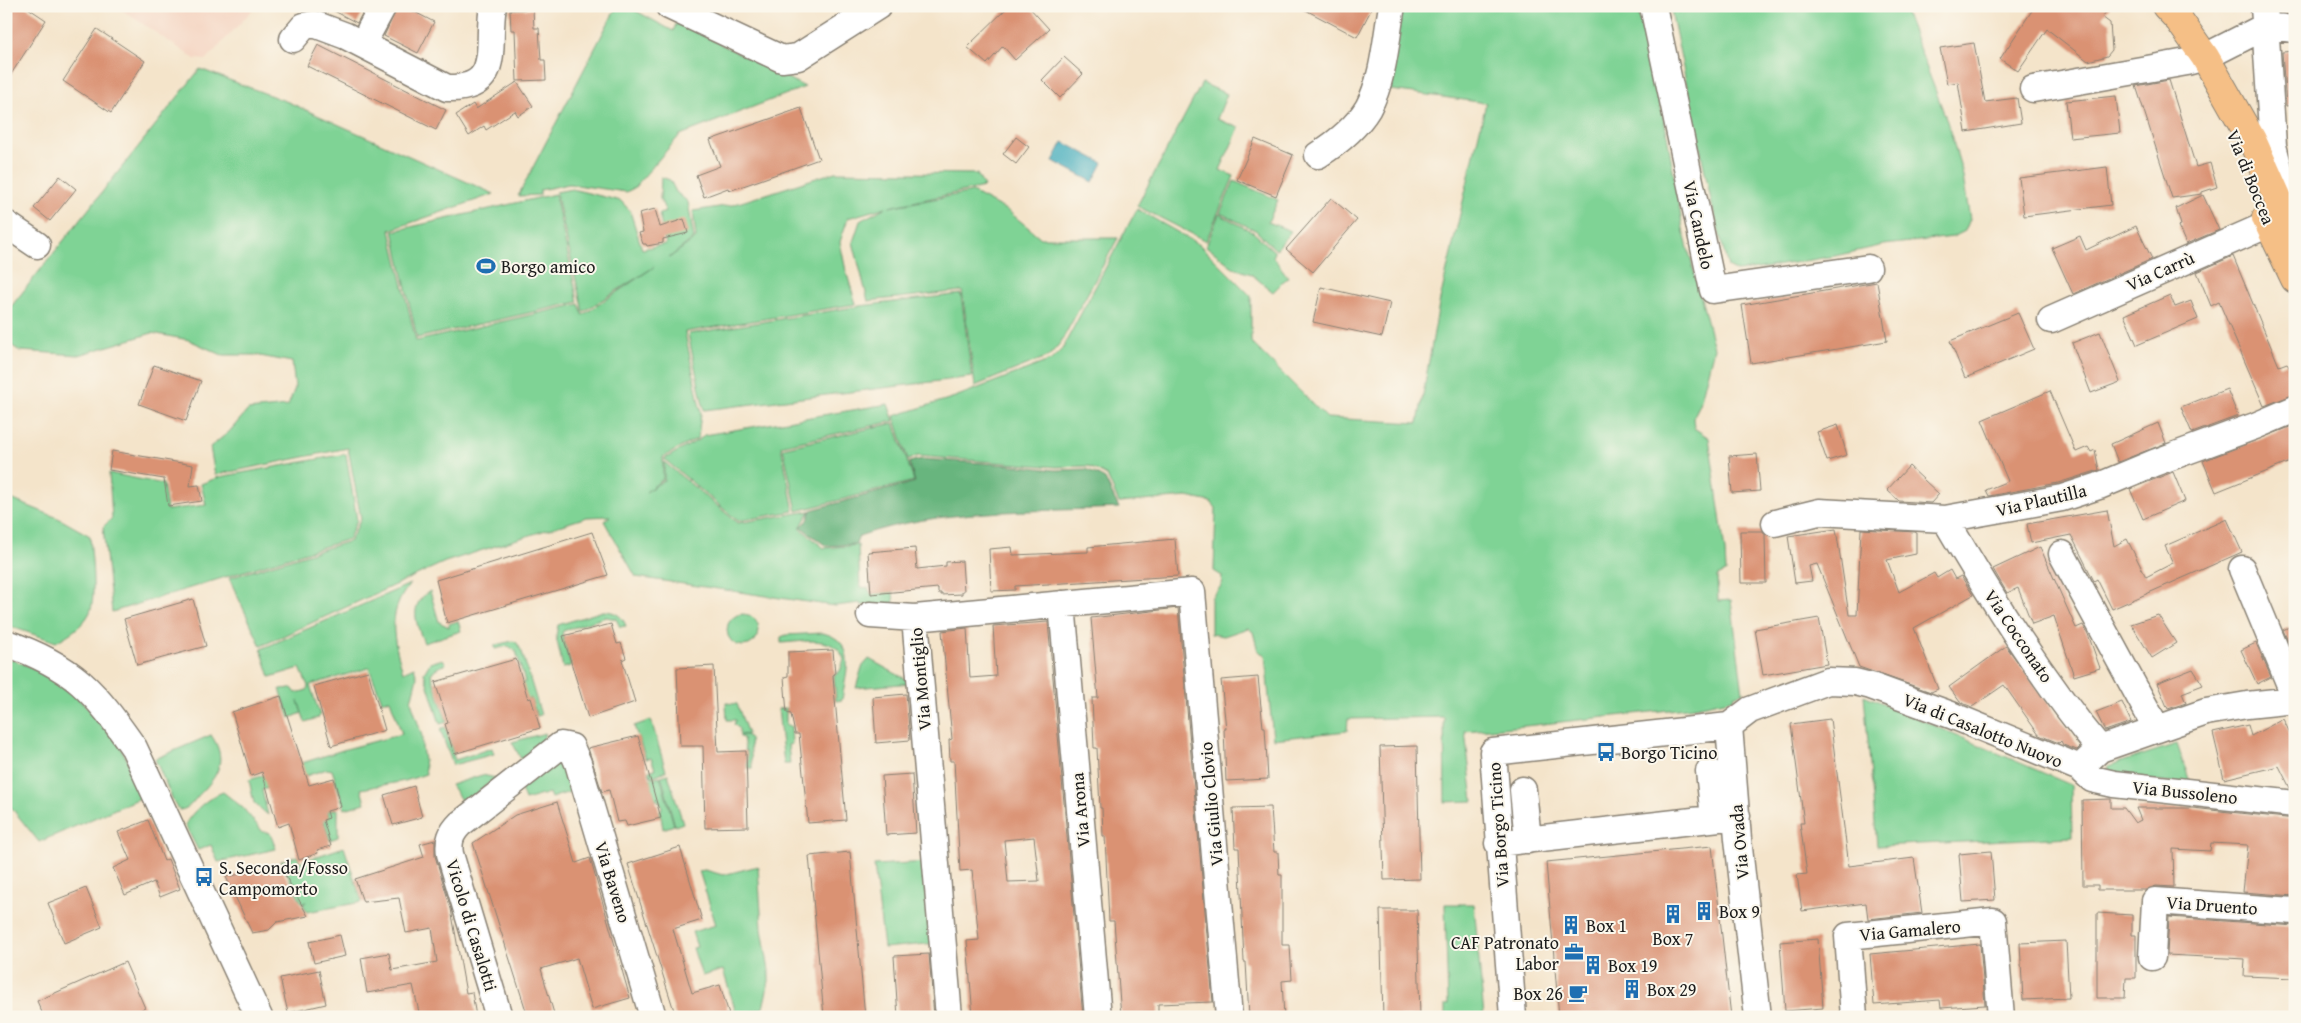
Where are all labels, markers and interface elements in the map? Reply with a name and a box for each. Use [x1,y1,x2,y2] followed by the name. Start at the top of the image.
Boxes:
[2220,125,2282,229] street label: Via di Boccea
[1676,178,1722,272] street label: Via Candelo
[2122,244,2199,298] street label: Via Carrù
[501,253,595,280] place label: Borgo amico
[475,255,497,277] sports icon: Borgo amico
[1993,476,2089,524] street label: Via Plautilla
[1978,584,2060,688] street label: Via Cocconato
[902,627,938,731] street label: Via Montiglio
[1899,686,2067,774] street label: Via di Casalotto Nuovo
[1621,739,1717,766] place label: Borgo Ticino
[1192,741,1230,867] street label: Via Giulio Clovio
[1595,741,1617,763] bus stop icon: Borgo Ticino
[1480,761,1516,889] street label: Via Borgo Ticino
[1063,771,1097,849] street label: Via Arona
[2131,773,2239,811] street label: Via Bussoleno
[1722,803,1756,881] street label: Via Ovada
[588,838,638,926] street label: Via Baveno
[219,854,348,902] place label: S. Seconda/Fosso Campomorto
[439,856,505,994] street label: Vicolo di Casalotti
[193,866,215,888] bus stop icon: S. Seconda/Fosso Campomorto
[2165,888,2259,922] street label: Via Druento
[1719,898,1760,925] place label: Box 9
[1693,900,1715,922] building icon: Box 9
[1662,903,1684,925] building icon: Box 7
[1586,912,1627,939] place label: Box 1
[1858,912,1962,948] street label: Via Gamalero
[1560,914,1582,936] building icon: Box 1
[1653,925,1693,952] place label: Box 7
[1451,929,1560,977] place label: CAF Patronato Labor
[1563,941,1585,963] office icon: CAF Patronato Labor
[1608,952,1658,979] place label: Box 19
[1582,954,1604,976] building icon: Box 19
[1647,976,1697,1003] place label: Box 29
[1621,978,1643,1000] building icon: Box 29
[1514,980,1563,1007] place label: Box 26
[1567,982,1589,1004] cafe icon: Box 26

